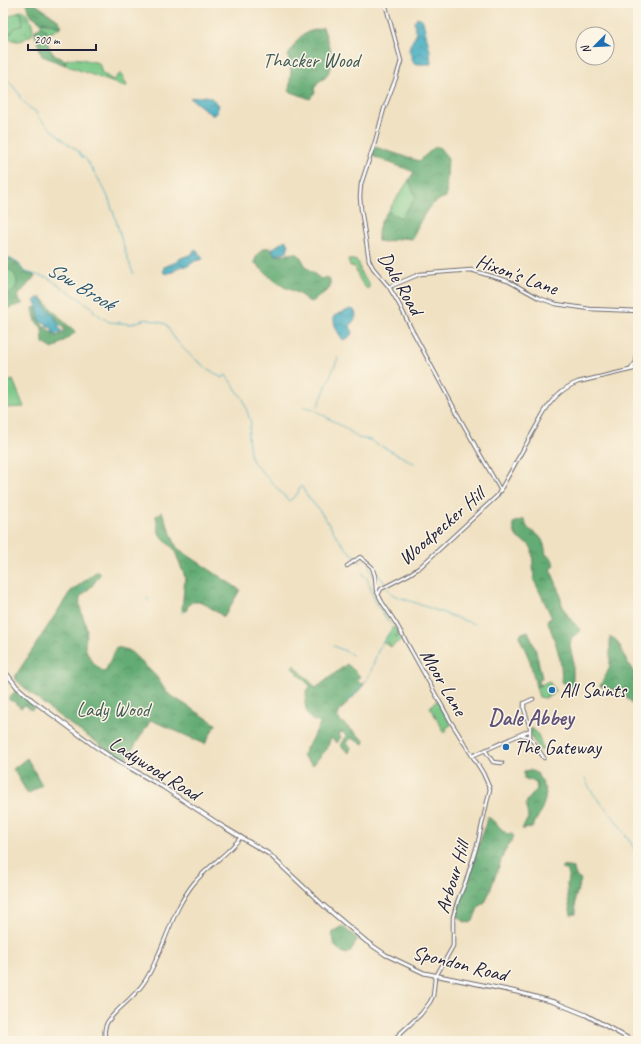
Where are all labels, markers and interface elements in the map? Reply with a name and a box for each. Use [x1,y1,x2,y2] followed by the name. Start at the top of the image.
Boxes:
[28,26,96,52] scale bar
[575,26,615,66] north arrow
[34,32,61,48] text: 200 m
[577,42,594,56] text: N
[263,48,363,73] park label: Thacker Wood
[373,247,430,322] street label: Dale Road
[473,248,562,301] street label: Hixon's Lane
[43,256,123,318] water label: Sow Brook
[393,480,492,570] street label: Woodpecker Hill
[415,644,473,721] street label: Moor Lane
[560,678,628,703] place label: All Saints
[547,685,557,695] marker: All Saints
[76,697,153,722] park label: Lady Wood
[489,704,576,732] district label: Dale Abbey
[105,731,208,808] street label: Ladywood Road
[514,735,603,760] place label: The Gateway
[501,742,511,752] marker: The Gateway
[430,835,476,916] street label: Arbour Hill
[410,940,513,988] street label: Spondon Road

